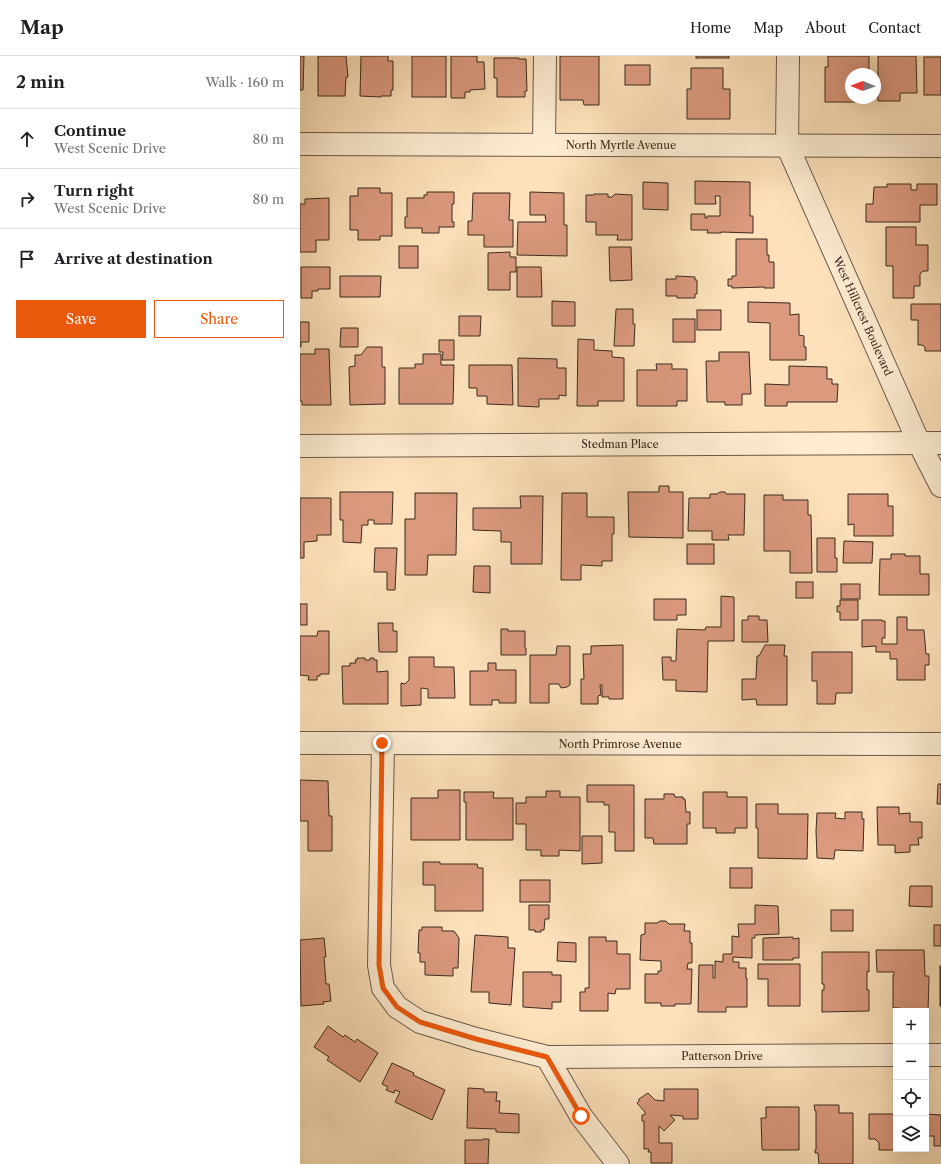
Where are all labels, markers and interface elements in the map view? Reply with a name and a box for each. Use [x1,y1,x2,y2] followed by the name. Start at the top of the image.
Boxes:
[20,16,64,39] text: Map
[690,19,731,37] text: Home
[753,19,783,37] text: Map
[805,19,846,37] text: About
[868,19,921,37] text: Contact
[845,68,881,104] north arrow
[16,72,65,92] text: 2 min
[205,74,284,90] text: Walk · 160 m
[54,121,126,140] text: Continue
[16,128,38,150] icon: ahead
[252,131,284,147] text: 80 m
[566,138,676,152] street label: North Myrtle Avenue
[54,140,166,156] text: West Scenic Drive
[54,181,134,200] text: Turn right
[16,188,38,210] icon: right
[252,191,284,207] text: 80 m
[54,200,166,216] text: West Scenic Drive
[16,248,38,270] icon: arrive
[54,249,213,268] text: Arrive at destination
[830,253,896,378] street label: West Hillcrest Boulevard
[16,300,146,338] button: Save
[154,300,284,338] button: Share
[581,437,659,451] street label: Stedman Place
[373,734,391,752] route end
[558,737,682,751] street label: North Primrose Avenue
[893,1008,929,1152] map controls
[893,1008,929,1044] button: +
[893,1044,929,1080] button: −
[681,1049,763,1063] street label: Patterson Drive
[893,1080,929,1116] button: locate
[572,1107,590,1125] route start
[893,1116,929,1152] button: layers

